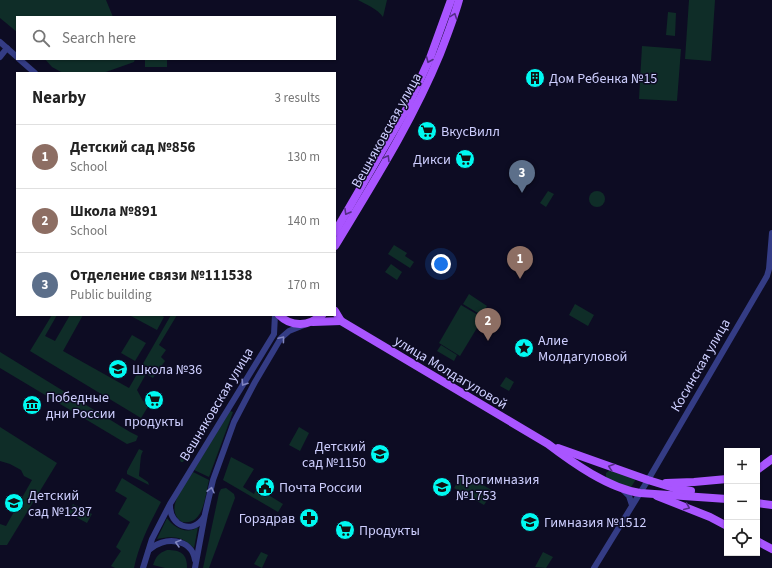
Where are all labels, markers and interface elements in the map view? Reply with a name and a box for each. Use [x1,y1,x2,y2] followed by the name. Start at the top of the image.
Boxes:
[450,13,458,20] one-way arrow
[16,16,336,60] search box
[30,27,52,49] icon: search
[62,28,136,49] text: Search here
[425,57,433,64] one-way arrow
[524,67,546,89] building icon: Дом Ребенка №15
[347,69,427,192] street label: Вешняковская улица
[549,69,657,89] place label: Дом Ребенка №15
[32,86,86,110] text: Nearby
[275,89,320,107] text: 3 results
[416,120,438,142] supermarket icon: ВкусВилл
[441,122,500,142] place label: ВкусВилл
[70,137,196,158] text: Детский сад №856
[42,148,48,166] text: 1
[287,148,320,166] text: 130 m
[454,148,476,170] supermarket icon: Дикси
[413,150,451,170] place label: Дикси
[382,155,389,163] one-way arrow
[70,158,107,176] text: School
[509,160,535,193] pin: 3
[70,201,158,222] text: Школа №891
[345,208,352,215] one-way arrow
[42,212,48,230] text: 2
[287,212,320,230] text: 140 m
[70,222,107,240] text: School
[507,246,533,279] pin: 1
[431,254,451,274] your location
[70,265,252,286] text: Отделение связи №111538
[42,276,48,294] text: 3
[287,276,320,294] text: 170 m
[70,286,152,304] text: Public building
[475,308,501,341] pin: 2
[666,315,736,416] street label: Косинская улица
[390,331,511,415] street label: улица Молдагуловой
[538,331,627,367] place label: Алие Молдагуловой
[277,336,284,343] one-way arrow
[513,337,535,359] place icon: Алие Молдагуловой
[175,344,259,465] street label: Вешняковская улица
[107,358,129,380] school or university icon: Школа №36
[132,360,202,380] place label: Школа №36
[242,379,249,386] one-way arrow
[46,388,116,424] place label: Победные дни России
[143,389,165,411] supermarket icon: продукты
[21,394,43,416] museum icon: Победные дни России
[124,412,184,432] place label: продукты
[302,437,366,473] place label: Детский сад №1150
[369,443,391,465] school or university icon: Детский сад №1150
[724,448,760,556] map controls
[724,448,760,484] button: +
[608,463,615,472] one-way arrow
[456,470,539,506] place label: Прогимназия №1753
[254,476,276,498] public building icon: Почта России
[431,476,453,498] school or university icon: Прогимназия №1753
[279,478,362,498] place label: Почта России
[724,484,760,520] button: −
[28,486,92,522] place label: Детский сад №1287
[206,487,214,493] one-way arrow
[3,492,25,514] school or university icon: Детский сад №1287
[682,502,690,510] one-way arrow
[298,507,320,529] pharmacy icon: Горздрав
[239,509,295,529] place label: Горздрав
[519,511,541,533] school or university icon: Гимназия №1512
[544,513,647,533] place label: Гимназия №1512
[334,519,356,541] supermarket icon: Продукты
[724,520,760,556] button: locate
[359,521,420,541] place label: Продукты
[175,539,182,548] one-way arrow

